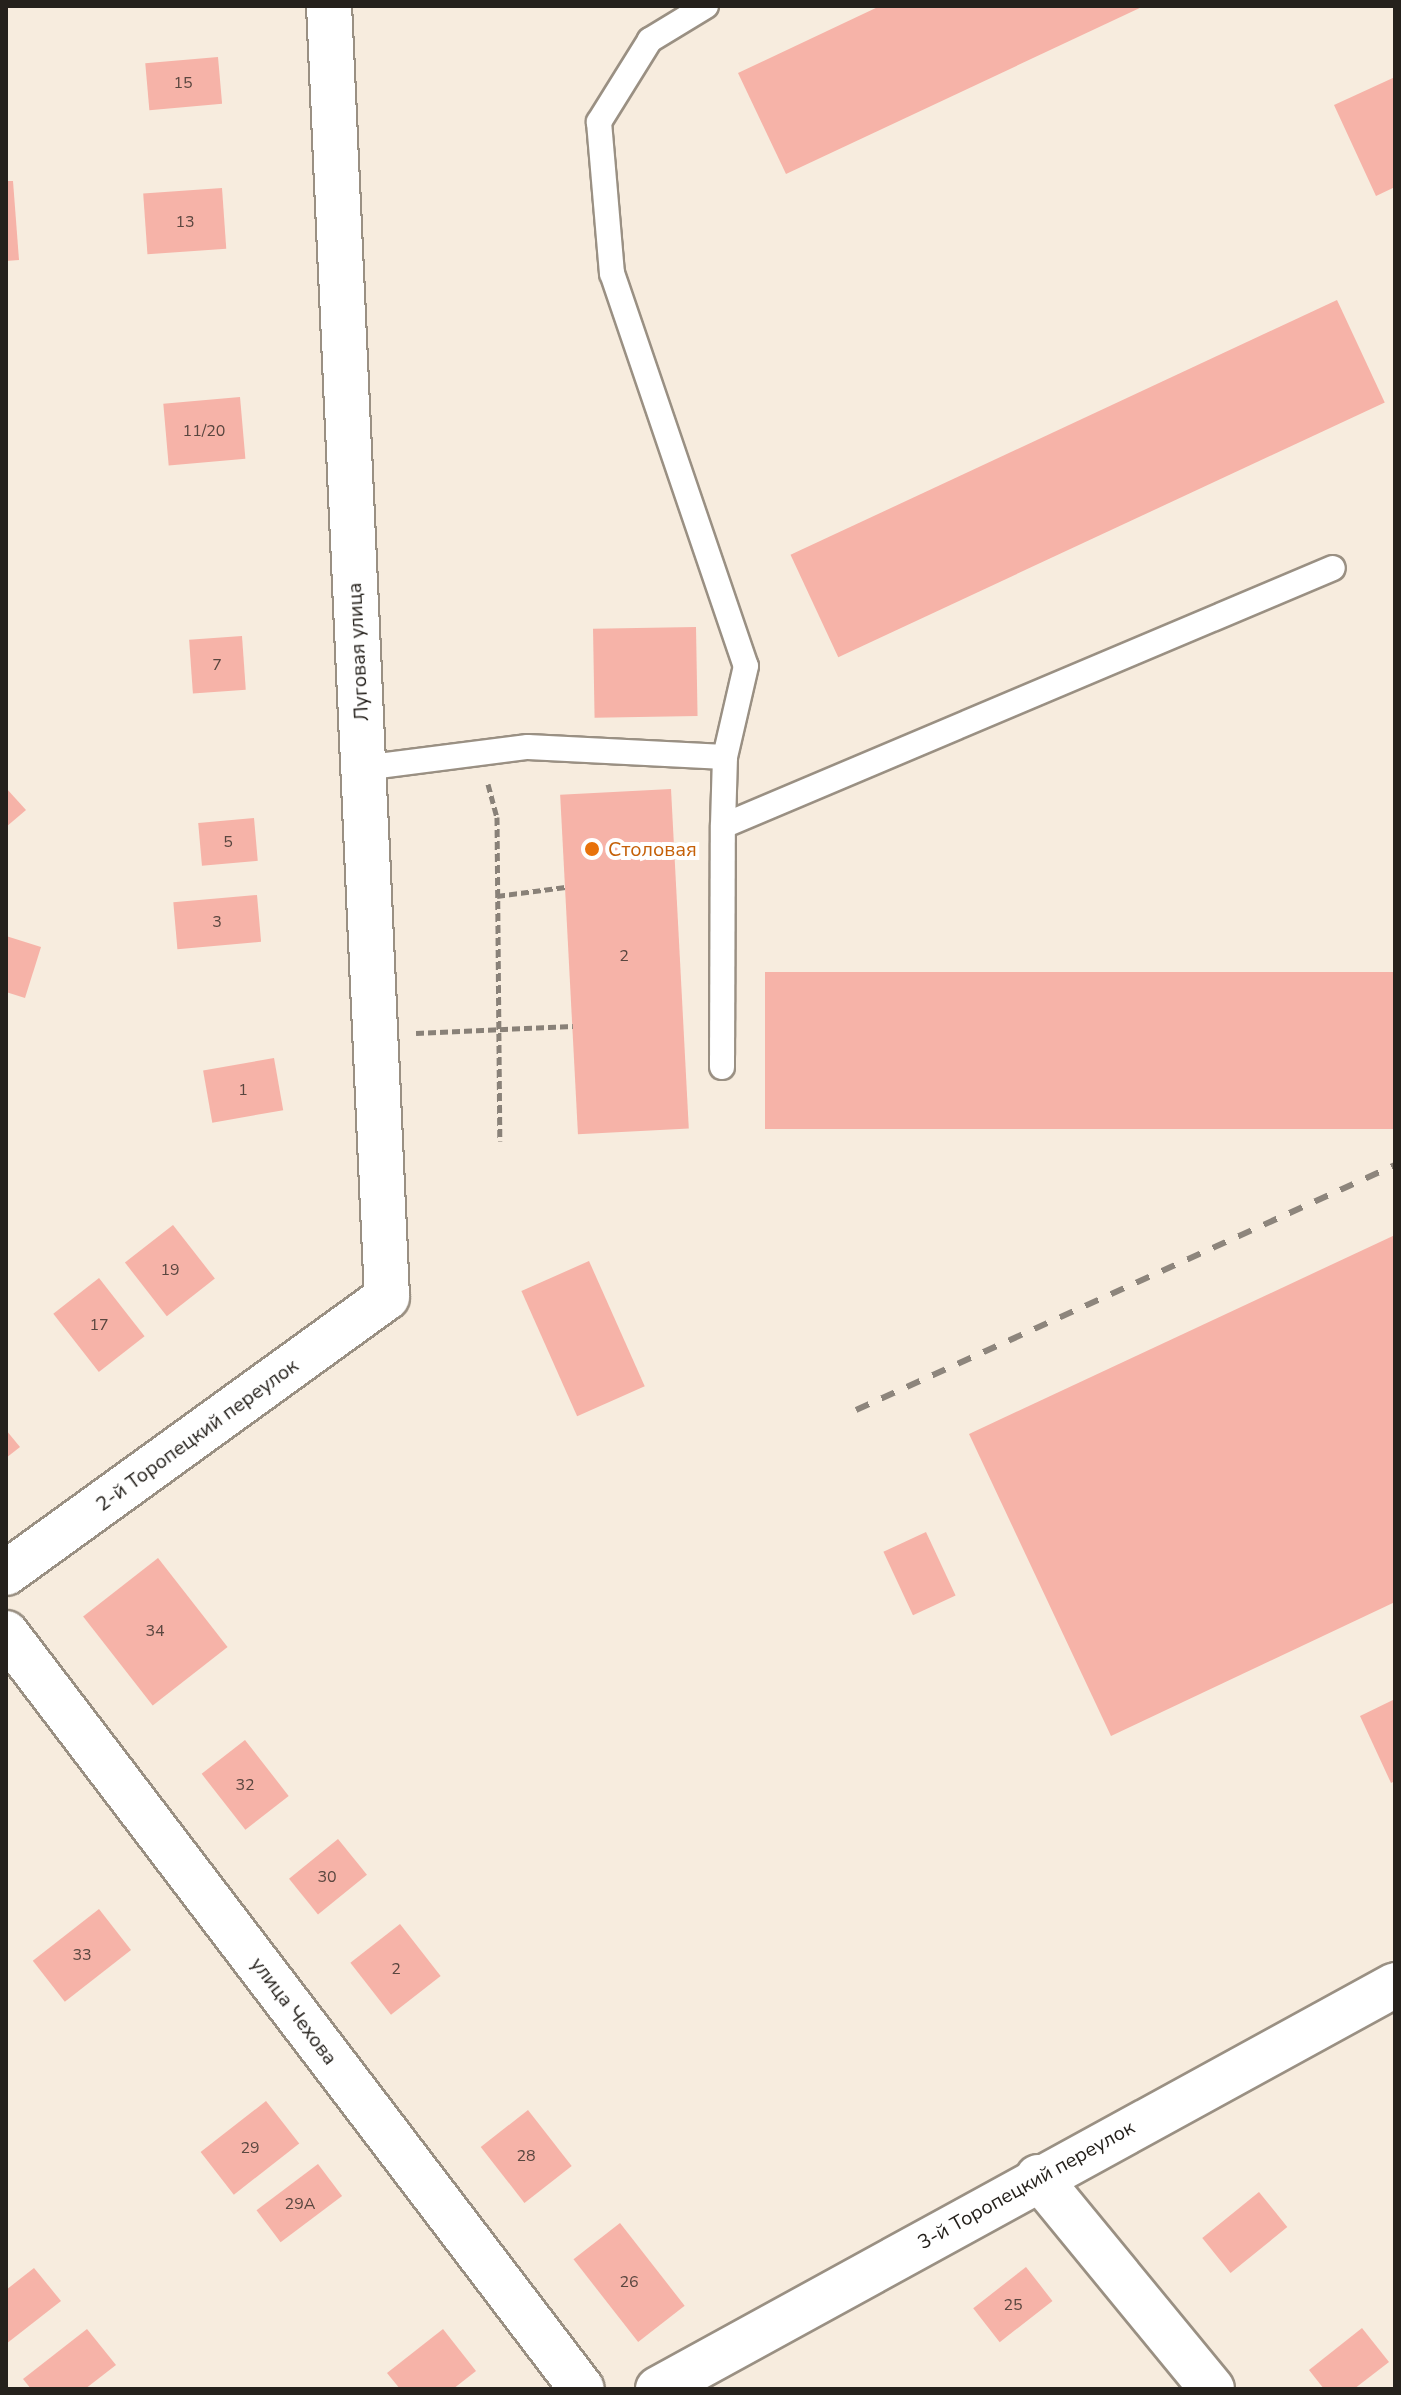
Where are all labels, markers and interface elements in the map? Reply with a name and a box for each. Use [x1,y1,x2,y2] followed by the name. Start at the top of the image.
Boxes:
[173,73,193,93] house number: 15
[175,212,195,232] house number: 13
[183,421,225,441] house number: 11/20
[342,582,374,722] street label: Луговая улица
[212,655,222,675] house number: 7
[223,832,233,852] house number: 5
[608,837,697,861] place label: Столовая
[583,840,601,858] marker: Столовая
[212,912,222,932] house number: 3
[619,946,629,966] house number: 2
[238,1080,248,1100] house number: 1
[160,1260,180,1280] house number: 19
[89,1315,109,1335] house number: 17
[91,1354,303,1516] street label: 2-й Торопецкий переулок
[145,1621,165,1641] house number: 34
[235,1775,255,1795] house number: 32
[317,1867,337,1887] house number: 30
[72,1945,92,1965] house number: 33
[246,1952,342,2070] street label: улица Чехова
[391,1959,401,1979] house number: 2
[913,2115,1139,2255] street label: 3-й Торопецкий переулок
[240,2138,260,2158] house number: 29
[516,2146,536,2166] house number: 28
[285,2194,315,2214] house number: 29А
[619,2272,639,2292] house number: 26
[1003,2295,1023,2315] house number: 25

